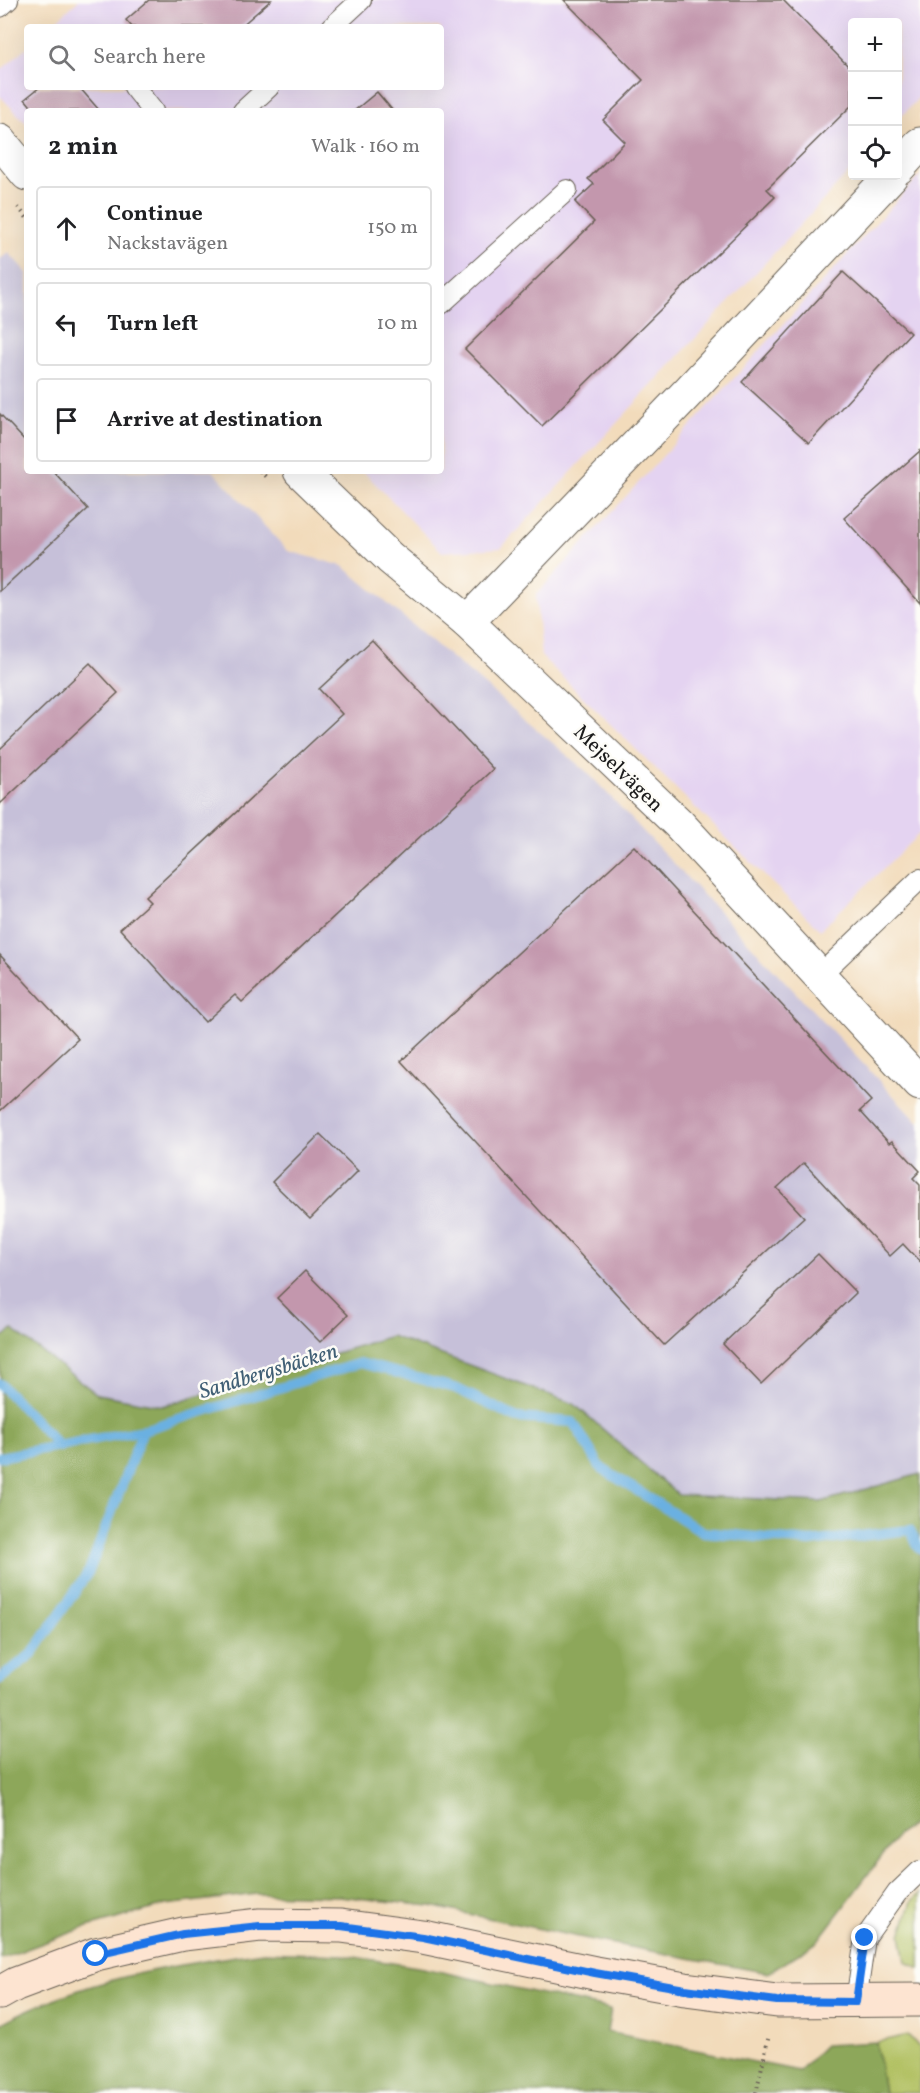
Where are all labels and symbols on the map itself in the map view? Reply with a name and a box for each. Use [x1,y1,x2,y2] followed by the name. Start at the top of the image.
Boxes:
[567,719,669,819] street label: Mejselvägen
[196,1337,342,1408] water label: Sandbergsbäcken
[851,1924,877,1950] route end
[82,1940,108,1966] route start

